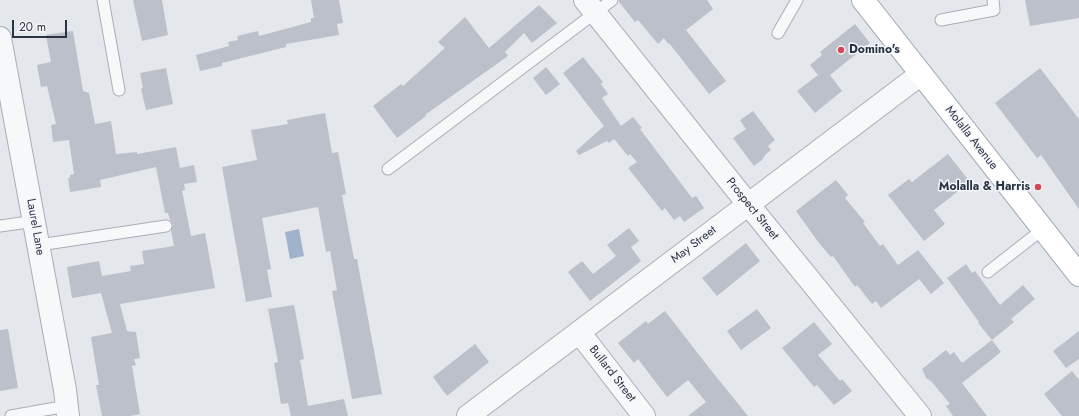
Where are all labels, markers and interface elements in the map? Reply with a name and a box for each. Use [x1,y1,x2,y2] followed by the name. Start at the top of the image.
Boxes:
[14,12,69,38] scale bar
[19,18,46,36] text: 20 m
[849,43,900,57] place label: Domino's
[836,45,846,55] marker: Domino's
[942,103,1000,173] street label: Molalla Avenue
[723,175,781,243] street label: Prospect Street
[939,180,1030,194] place label: Molalla & Harris
[1033,182,1043,192] marker: Molalla & Harris
[23,197,47,257] street label: Laurel Lane
[669,223,719,267] street label: May Street
[586,343,638,405] street label: Bullard Street

